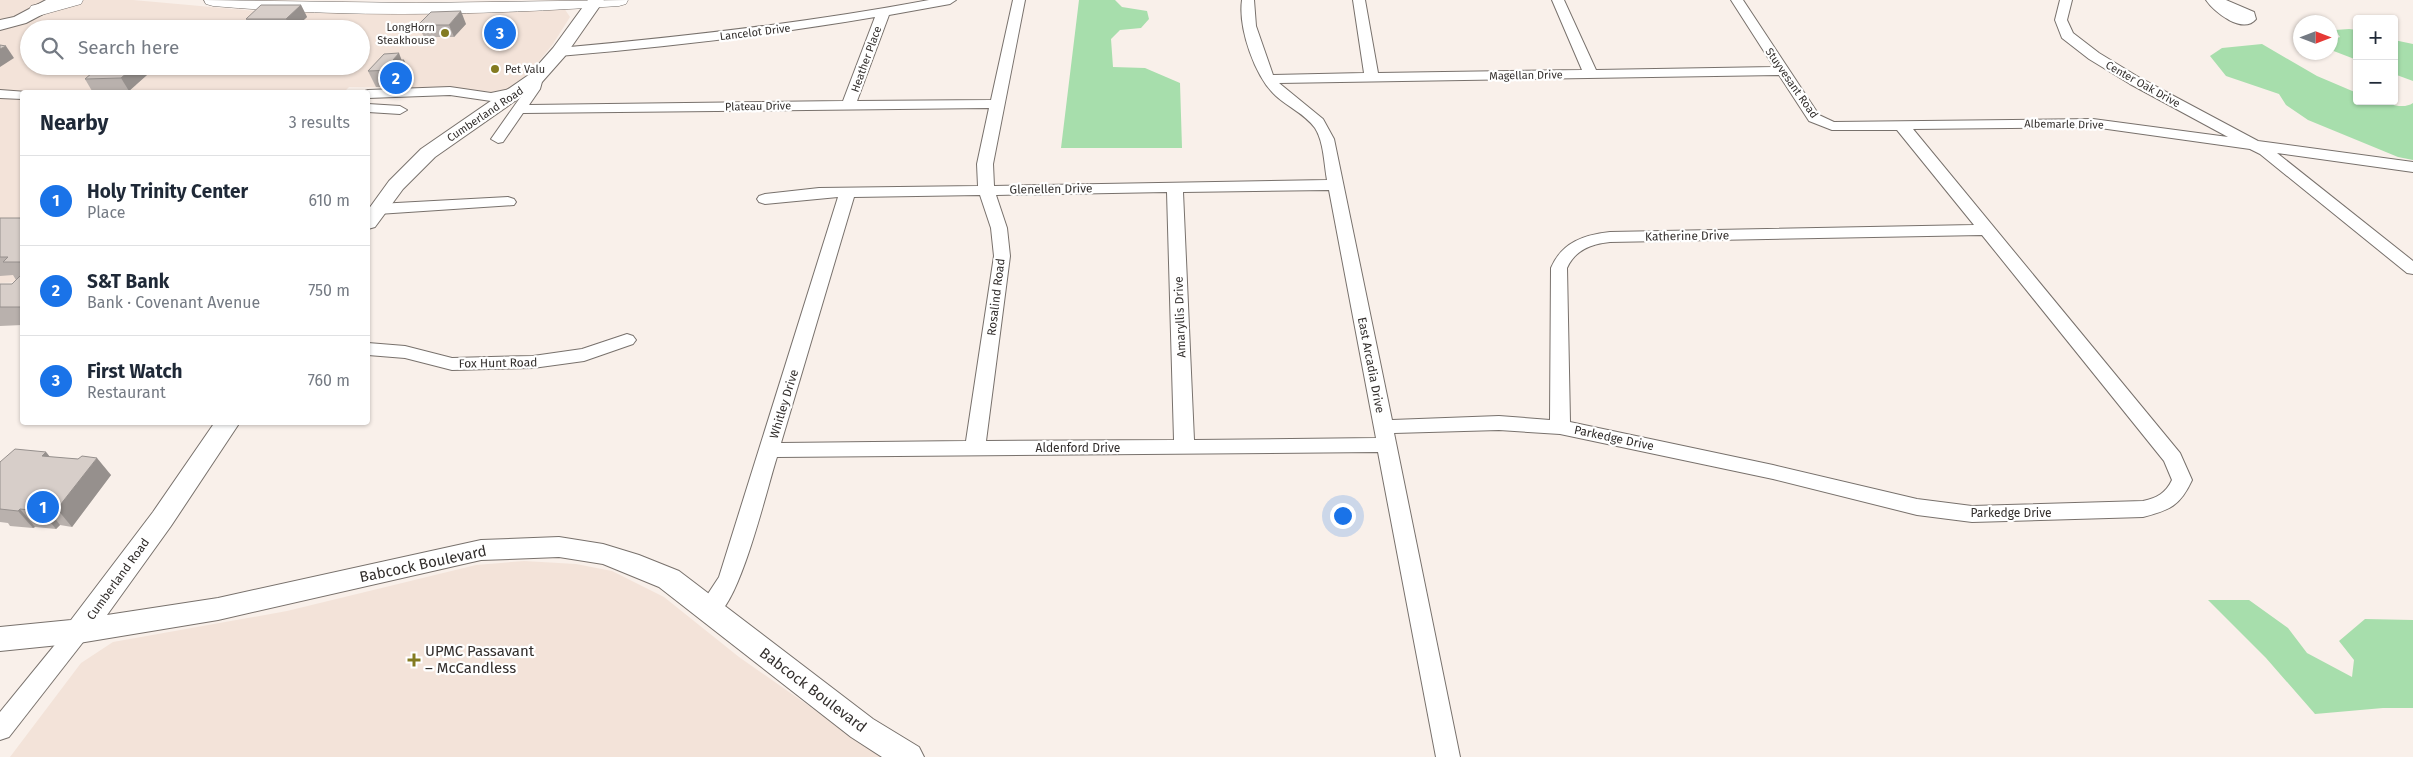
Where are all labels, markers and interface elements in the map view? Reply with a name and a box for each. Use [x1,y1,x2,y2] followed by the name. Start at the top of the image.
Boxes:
[484,14,516,52] pin: 3
[2293,15,2338,60] north arrow
[2353,15,2398,105] map controls
[2353,15,2398,60] button: +
[20,20,370,75] search box
[377,21,435,47] place label: LongHorn Steakhouse
[719,22,791,43] street label: Lancelot Drive
[848,24,884,94] street label: Heather Place
[439,27,451,39] marker: LongHorn Steakhouse
[38,34,66,62] icon: search
[78,36,179,59] text: Search here
[1763,46,1821,121] street label: Stuyvesant Road
[380,59,412,97] pin: 2
[2103,59,2182,110] street label: Center Oak Drive
[2353,60,2398,105] button: −
[489,63,501,75] marker: Pet Valu
[505,63,545,76] place label: Pet Valu
[1489,68,1563,83] street label: Magellan Drive
[445,84,526,145] street label: Cumberland Road
[725,99,791,114] street label: Plateau Drive
[40,110,108,136] text: Nearby
[289,113,350,132] text: 3 results
[2024,117,2104,132] street label: Albemarle Drive
[87,180,248,203] text: Holy Trinity Center
[1009,181,1093,197] street label: Glenellen Drive
[52,191,60,210] text: 1
[308,191,350,210] text: 610 m
[87,203,126,222] text: Place
[1645,228,1729,244] street label: Katherine Drive
[984,257,1008,337] street label: Rosalind Road
[87,270,169,293] text: S&T Bank
[1172,276,1188,358] street label: Amaryllis Drive
[52,281,60,300] text: 2
[308,281,350,300] text: 750 m
[87,293,260,312] text: Bank · Covenant Avenue
[1355,316,1387,414] street label: East Arcadia Drive
[459,355,537,371] street label: Fox Hunt Road
[87,360,182,383] text: First Watch
[767,368,801,440] street label: Whitley Drive
[52,371,60,390] text: 3
[308,371,350,390] text: 760 m
[87,383,166,402] text: Restaurant
[1573,423,1655,453] street label: Parkedge Drive
[1036,441,1120,455] street label: Aldenford Drive
[27,488,59,526] pin: 1
[1330,503,1356,529] your location
[1970,506,2052,520] street label: Parkedge Drive
[84,536,152,622] street label: Cumberland Road
[358,542,488,586] street label: Babcock Boulevard
[425,642,535,677] place label: UPMC Passavant – McCandless
[756,644,870,736] street label: Babcock Boulevard
[407,653,421,667] marker: UPMC Passavant – McCandless

